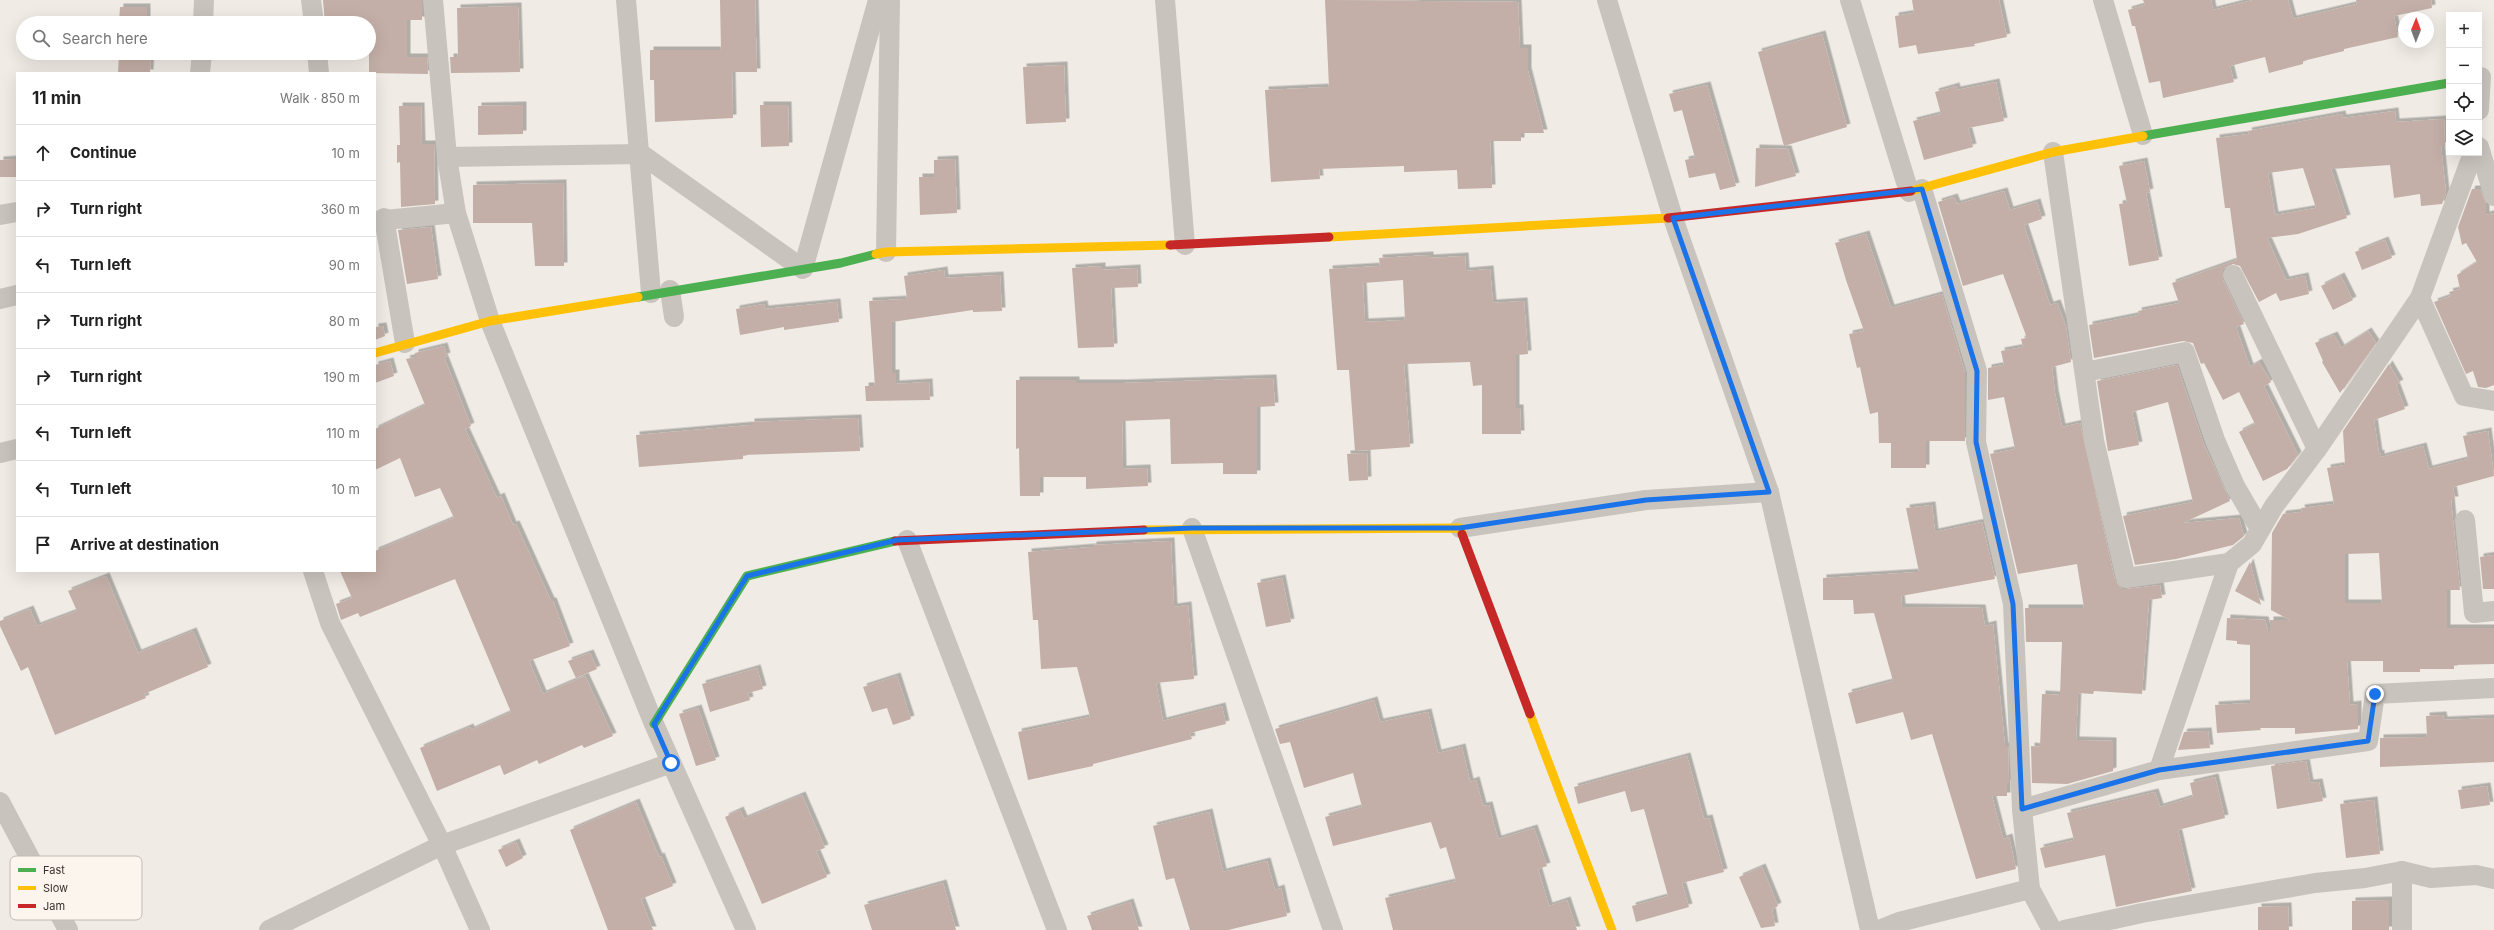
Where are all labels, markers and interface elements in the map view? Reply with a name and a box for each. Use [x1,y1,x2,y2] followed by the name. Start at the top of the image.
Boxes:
[2398,12,2434,48] north arrow
[2446,12,2482,156] map controls
[2446,12,2482,48] button: +
[16,16,376,60] search box
[30,27,52,49] icon: search
[62,29,148,48] text: Search here
[2446,48,2482,84] button: −
[2446,84,2482,120] button: locate
[32,88,81,108] text: 11 min
[280,90,360,106] text: Walk · 850 m
[2446,120,2482,156] button: layers
[32,142,54,164] icon: ahead
[70,143,137,162] text: Continue
[331,145,360,161] text: 10 m
[32,198,54,220] icon: right
[70,199,142,218] text: Turn right
[321,201,360,217] text: 360 m
[32,254,54,276] icon: left
[70,255,131,274] text: Turn left
[329,257,360,273] text: 90 m
[32,310,54,332] icon: right
[70,311,142,330] text: Turn right
[329,313,360,329] text: 80 m
[32,366,54,388] icon: right
[70,367,142,386] text: Turn right
[323,369,360,385] text: 190 m
[32,422,54,444] icon: left
[70,423,131,442] text: Turn left
[326,425,360,441] text: 110 m
[32,478,54,500] icon: left
[70,479,131,498] text: Turn left
[331,481,360,497] text: 10 m
[32,534,54,556] icon: arrive
[70,535,219,554] text: Arrive at destination
[2366,685,2384,703] route end
[662,754,680,772] route start
[10,856,142,920] legend
[43,863,65,877] text: Fast
[43,881,68,895] text: Slow
[43,899,65,913] text: Jam

